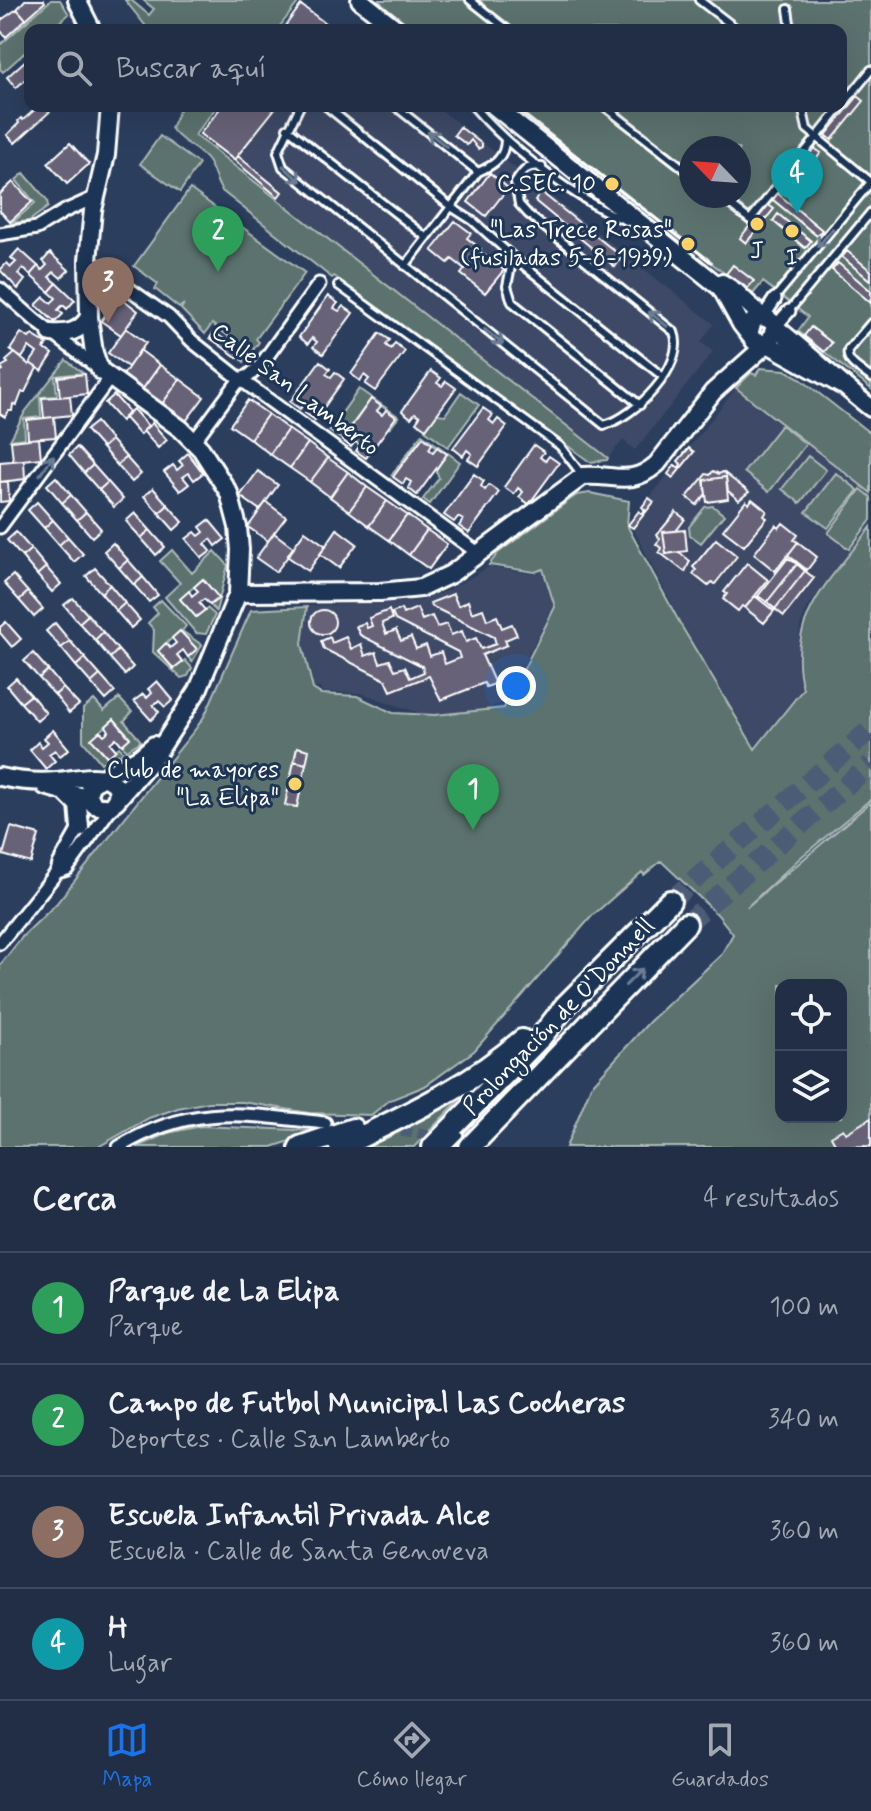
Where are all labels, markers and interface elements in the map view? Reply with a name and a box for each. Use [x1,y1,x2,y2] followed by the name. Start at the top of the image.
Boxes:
[24,24,847,112] search box
[52,46,96,90] icon: search
[116,49,267,88] text: Buscar aquí
[427,130,448,148] one-way arrow
[679,136,751,208] north arrow
[771,148,823,214] pin: 4
[282,164,302,183] one-way arrow
[497,169,596,200] place label: C.SEC. 10
[603,175,621,193] marker: C.SEC. 10
[192,206,244,272] pin: 2
[460,215,672,274] place label: "Las Trece Rosas" (fusiladas 5-8-1939)
[748,215,766,233] marker: J
[783,222,801,240] marker: I
[816,228,834,248] one-way arrow
[679,235,697,253] marker: "Las Trece Rosas" (fusiladas 5-8-1939)
[750,236,764,267] place label: J
[786,243,798,274] place label: I
[82,257,134,323] pin: 3
[648,311,669,328] one-way arrow
[205,316,385,464] street label: Calle San Lamberto
[483,328,504,346] one-way arrow
[38,455,55,476] one-way arrow
[496,666,536,706] your location
[107,755,279,814] place label: Club de mayores "La Elipa"
[447,764,499,830] pin: 1
[286,775,304,793] marker: Club de mayores "La Elipa"
[456,911,663,1124] street label: Prolongación de O'Donnell
[624,967,644,986] one-way arrow
[775,979,847,1123] map controls
[775,979,847,1051] button: locate
[775,1051,847,1123] button: layers
[32,1177,117,1222] text: Cerca
[703,1182,839,1216] text: 4 resultados
[108,1272,340,1311] text: Parque de La Elipa
[52,1291,64,1325] text: 1
[769,1291,839,1325] text: 100 m
[108,1311,183,1345] text: Parque
[108,1384,625,1423] text: Campo de Futbol Municipal Las Cocheras
[52,1403,64,1437] text: 2
[768,1403,839,1437] text: 340 m
[108,1423,450,1457] text: Deportes · Calle San Lamberto
[108,1496,490,1535] text: Escuela Infantil Privada Alce
[52,1515,64,1549] text: 3
[770,1515,839,1549] text: 360 m
[108,1535,489,1569] text: Escuela · Calle de Santa Genoveva
[108,1608,128,1647] text: H
[50,1627,66,1661] text: 4
[770,1627,839,1661] text: 360 m
[108,1647,172,1681] text: Lugar
[102,1718,152,1794] tab: Mapa
[357,1718,467,1794] tab: Cómo llegar
[671,1718,769,1794] tab: Guardados

